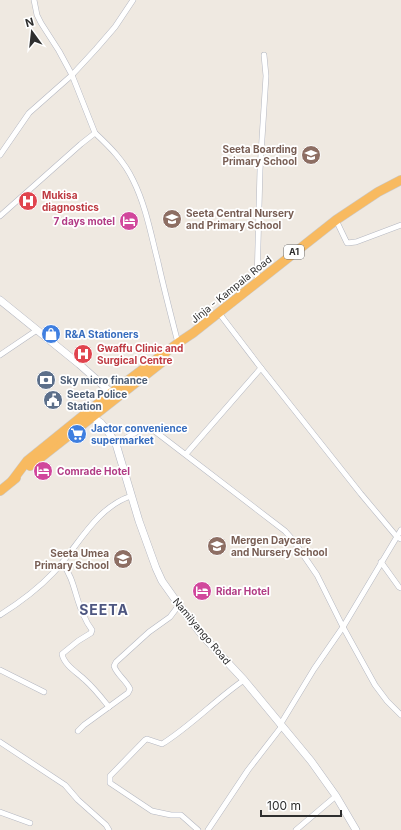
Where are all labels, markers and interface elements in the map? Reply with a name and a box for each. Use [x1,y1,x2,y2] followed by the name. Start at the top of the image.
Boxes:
[12,12,52,52] north arrow
[24,14,35,30] text: N
[222,143,297,168] place label: Seeta Boarding Primary School
[300,144,322,166] school or university icon: Seeta Boarding Primary School
[42,189,99,214] place label: Mukisa diagnostics
[17,190,39,212] hospital icon: Mukisa diagnostics
[186,207,294,232] place label: Seeta Central Nursery and Primary School
[161,208,183,230] school or university icon: Seeta Central Nursery and Primary School
[118,210,140,232] hotel icon: 7 days motel
[53,215,115,228] place label: 7 days motel
[284,245,304,259] road number: A1
[188,253,274,325] street label: Jinja - Kampala Road
[40,323,62,345] shop icon: R&A Stationers
[65,328,139,340] place label: R&A Stationers
[97,342,183,367] place label: Gwaffu Clinic and Surgical Centre
[72,343,94,365] hospital icon: Gwaffu Clinic and Surgical Centre
[35,369,57,391] bank icon: Sky micro finance
[60,374,148,387] place label: Sky micro finance
[67,388,127,412] place label: Seeta Police Station
[42,389,64,411] public building icon: Seeta Police Station
[91,422,188,446] place label: Jactor convenience supermarket
[66,423,88,445] supermarket icon: Jactor convenience supermarket
[32,460,54,482] hotel icon: Comrade Hotel
[57,465,130,477] place label: Comrade Hotel
[231,534,328,559] place label: Mergen Daycare and Nursery School
[206,535,228,557] school or university icon: Mergen Daycare and Nursery School
[34,547,109,572] place label: Seeta Umea Primary School
[112,548,134,570] school or university icon: Seeta Umea Primary School
[191,580,213,602] hotel icon: Ridar Hotel
[216,585,270,597] place label: Ridar Hotel
[171,595,233,667] street label: Namilyango Road
[79,601,129,618] district label: SEETA
[261,792,341,818] scale bar
[267,798,301,813] text: 100 m

